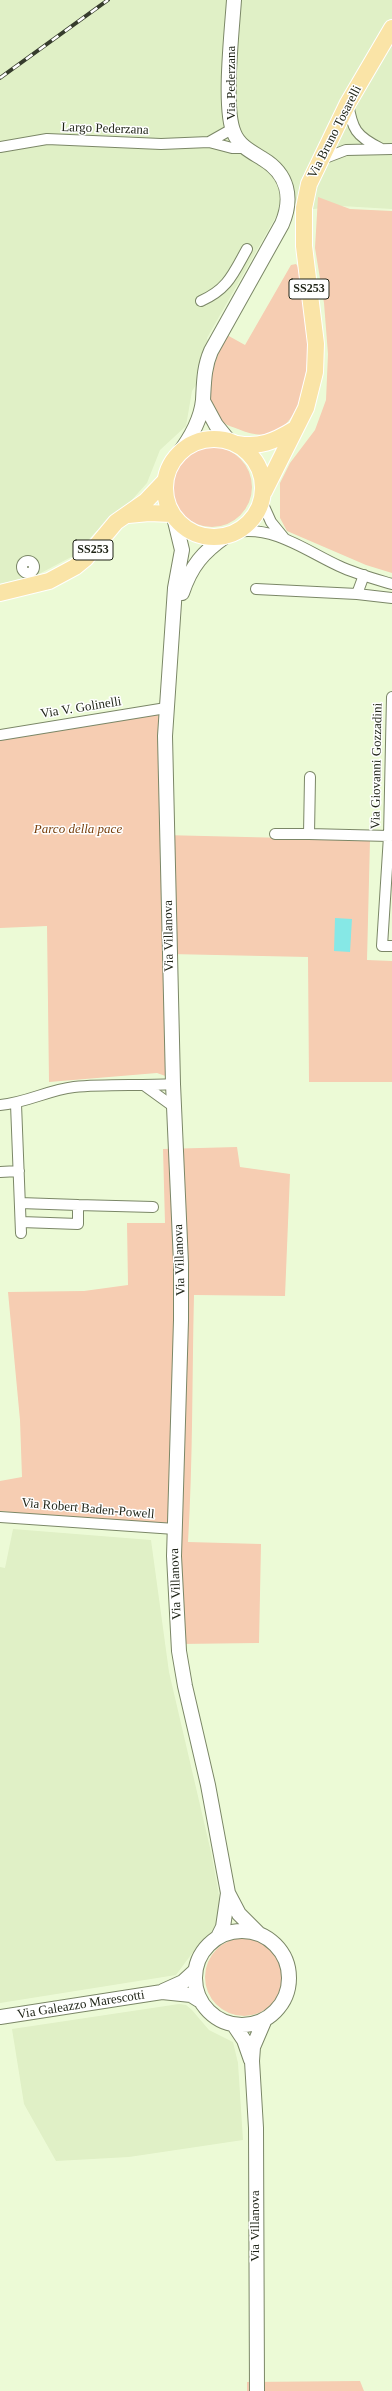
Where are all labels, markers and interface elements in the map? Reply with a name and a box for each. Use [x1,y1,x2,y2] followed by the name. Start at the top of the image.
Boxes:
[224,46,240,120] street label: Via Pederzana
[305,83,365,181] street label: Via Bruno Tosarelli
[61,120,149,138] street label: Largo Pederzana
[289,279,329,299] road number: SS253
[73,540,113,560] road number: SS253
[39,694,123,722] street label: Via V. Golinelli
[368,703,386,829] street label: Via Giovanni Gozzadini
[34,822,122,838] park label: Parco della pace
[161,900,177,972] street label: Via Villanova
[171,1224,189,1296] street label: Via Villanova
[21,1495,155,1523] street label: Via Robert Baden-Powell
[167,1548,185,1620] street label: Via Villanova
[16,1987,146,2023] street label: Via Galeazzo Marescotti
[248,2190,264,2262] street label: Via Villanova

